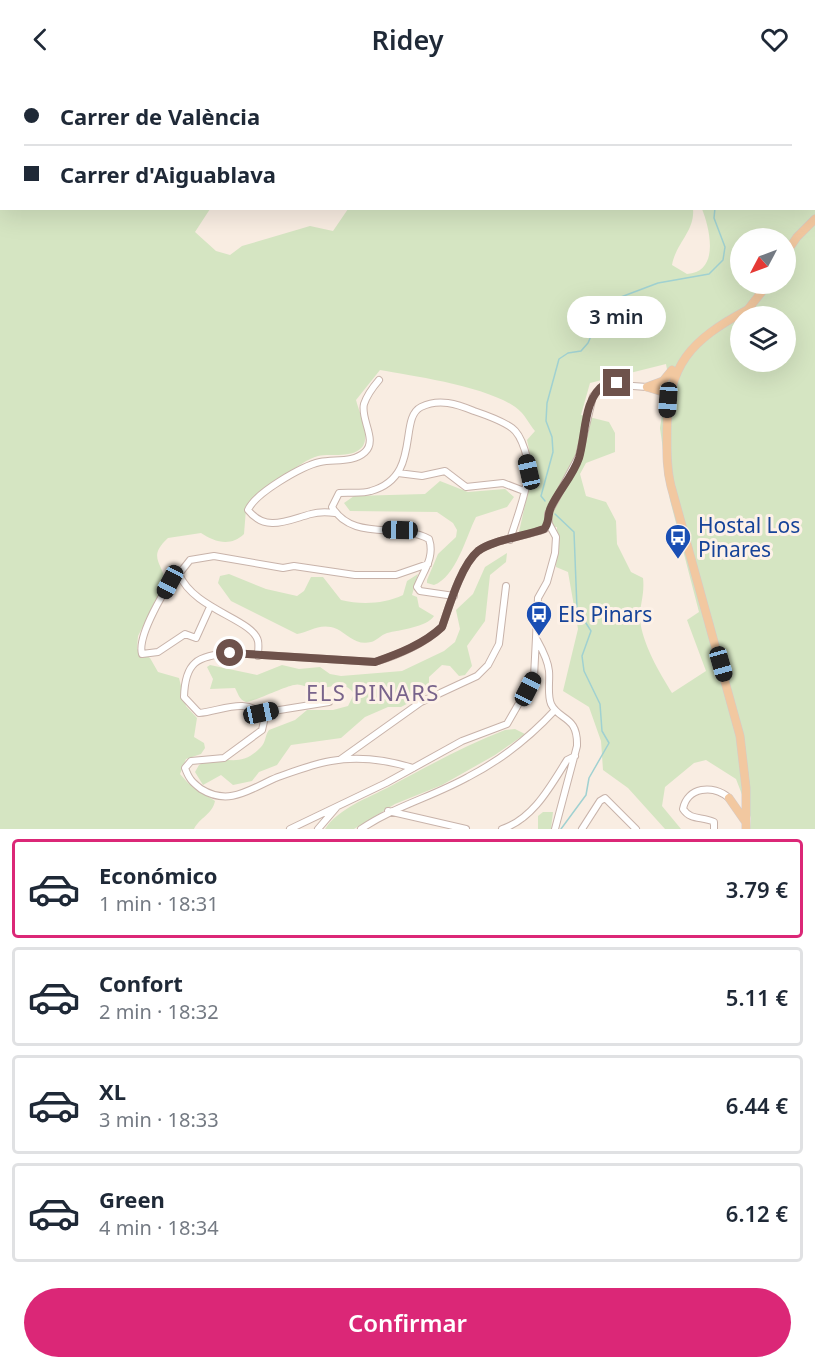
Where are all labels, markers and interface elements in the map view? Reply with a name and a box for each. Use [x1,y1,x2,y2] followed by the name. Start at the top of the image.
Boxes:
[372,21,443,58] text: Ridey
[24,23,57,56] icon: back
[758,23,791,56] icon: heart
[60,101,260,131] text: Carrer de València
[60,159,276,189] text: Carrer d'Aiguablava
[730,228,796,294] north arrow
[730,228,796,372] map controls
[568,296,666,338] callout: 3 min
[589,303,644,330] text: 3 min
[730,306,796,372] button: layers
[603,369,630,396] route end
[658,381,678,419] car
[516,452,542,492] car
[698,511,800,563] place label: Hostal Los Pinares
[382,521,418,539] car
[663,522,693,560] bus stop icon: Hostal Los Pinares
[154,562,186,602] car
[524,599,554,637] bus stop icon: Els Pinars
[558,600,652,628] place label: Els Pinars
[216,639,243,666] route start
[707,644,735,684] car
[512,669,544,709] car
[306,677,440,707] district label: ELS PINARS
[242,700,280,726] car
[99,860,218,890] text: Económico
[27,862,81,916] icon: car
[726,874,788,904] text: 3.79 €
[99,890,219,917] text: 1 min · 18:31
[99,968,183,998] text: Confort
[27,970,81,1024] icon: car
[726,982,788,1012] text: 5.11 €
[99,998,219,1025] text: 2 min · 18:32
[99,1076,126,1106] text: XL
[27,1078,81,1132] icon: car
[726,1090,788,1120] text: 6.44 €
[99,1106,219,1133] text: 3 min · 18:33
[99,1184,165,1214] text: Green
[27,1186,81,1240] icon: car
[726,1198,788,1228] text: 6.12 €
[99,1214,219,1241] text: 4 min · 18:34
[24,1288,791,1357] button: Confirmar

